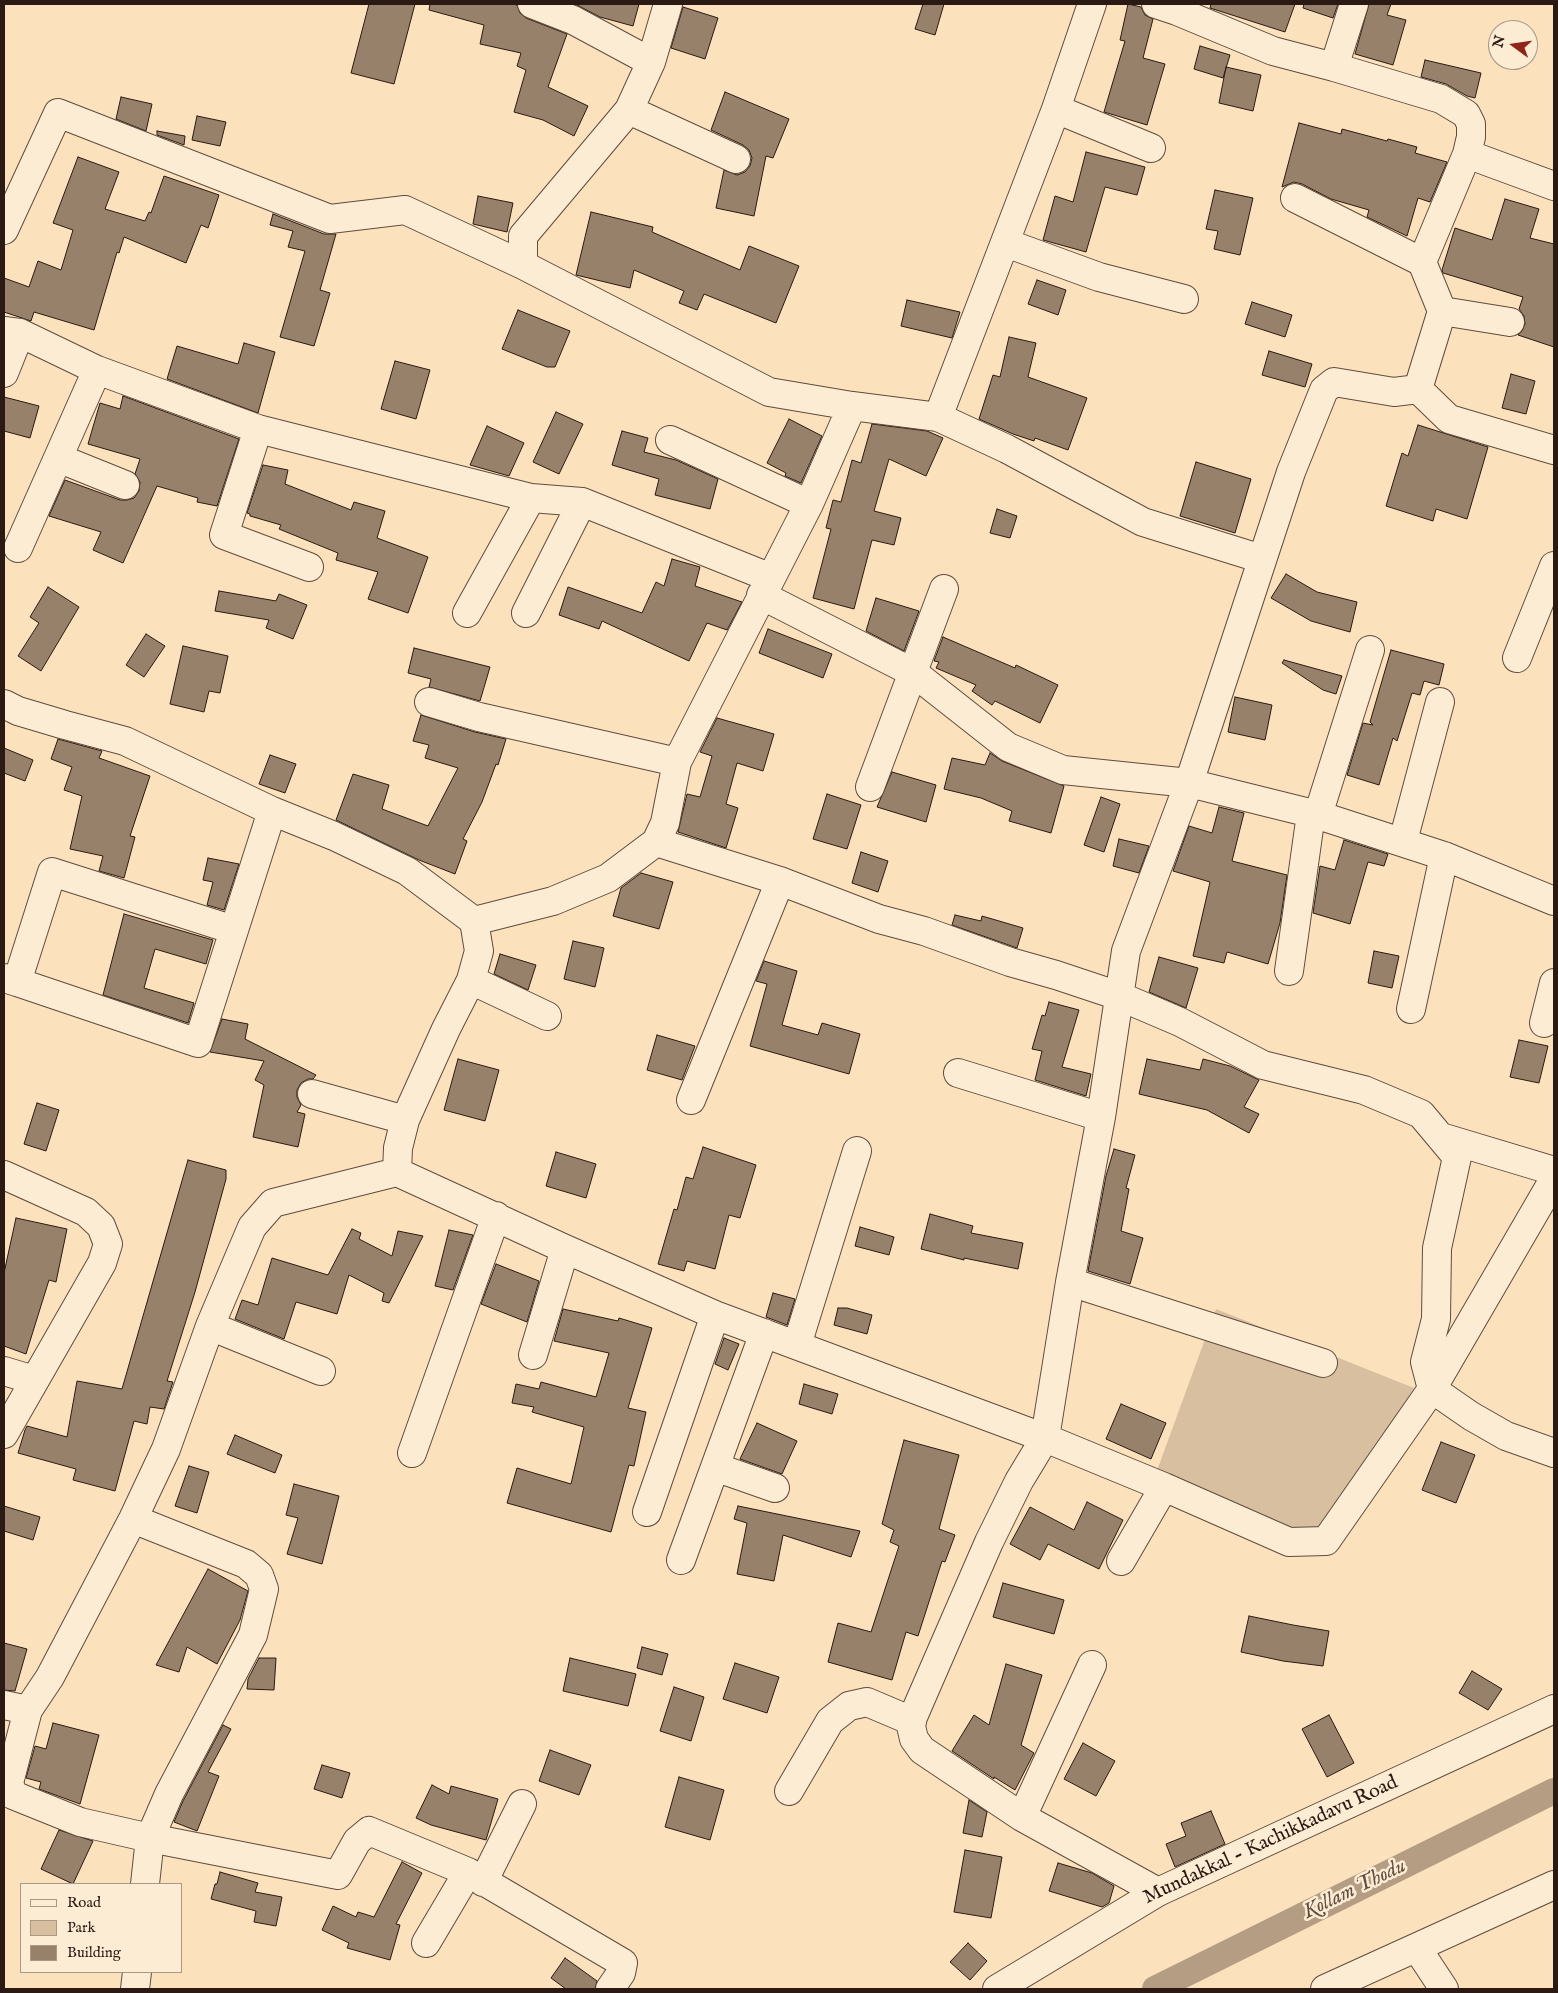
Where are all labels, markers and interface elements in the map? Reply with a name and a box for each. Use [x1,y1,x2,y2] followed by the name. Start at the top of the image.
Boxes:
[1488,20,1538,70] north arrow
[1489,34,1510,50] text: N
[1140,1771,1402,1911] street label: Mundakkal - Kachikkadavu Road
[1300,1854,1410,1926] water label: Kollam Thodu
[20,1883,182,1973] legend
[67,1893,101,1912] text: Road
[67,1918,96,1937] text: Park
[67,1943,121,1962] text: Building

